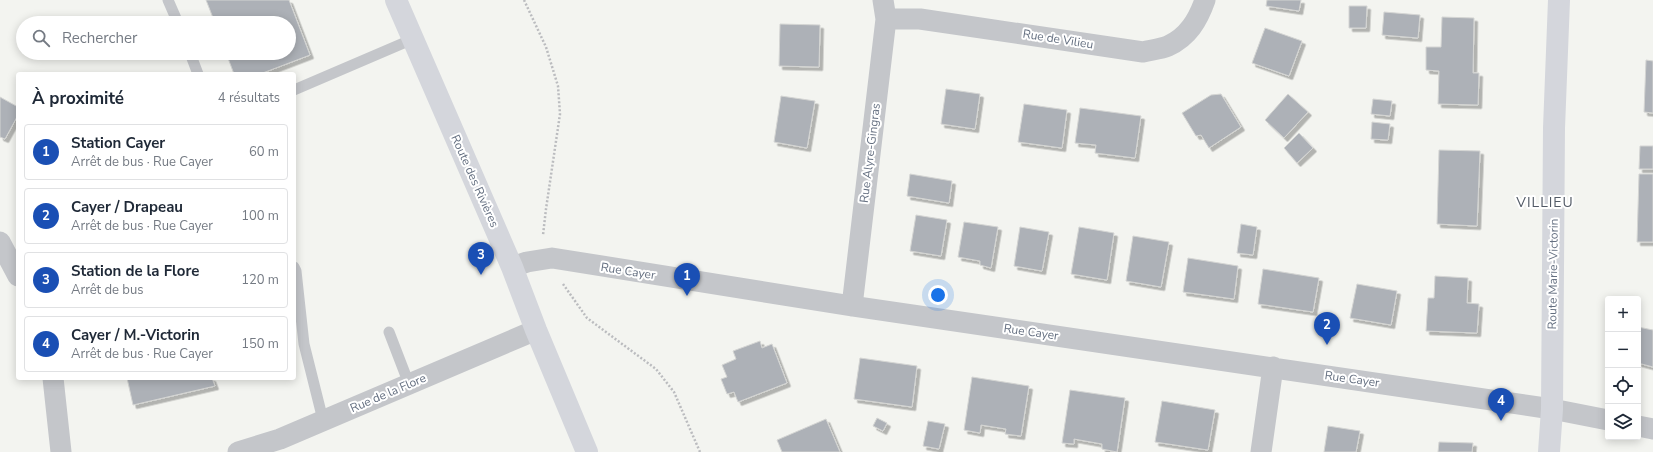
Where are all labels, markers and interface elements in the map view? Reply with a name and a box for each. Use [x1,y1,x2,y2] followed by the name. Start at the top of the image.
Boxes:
[16,16,296,60] search box
[1022,26,1094,52] street label: Rue de Vilieu
[30,27,52,49] icon: search
[62,28,137,48] text: Rechercher
[32,87,124,110] text: À proximité
[218,89,280,107] text: 4 résultats
[856,102,884,204] street label: Rue Alyre-Gingras
[447,132,503,230] street label: Route des Rivières
[71,133,165,153] text: Station Cayer
[42,143,50,161] text: 1
[249,143,279,161] text: 60 m
[71,153,213,171] text: Arrêt de bus · Rue Cayer
[1515,193,1574,212] district label: VILLIEU
[71,197,183,217] text: Cayer / Drapeau
[42,207,50,225] text: 2
[241,207,279,225] text: 100 m
[71,217,213,235] text: Arrêt de bus · Rue Cayer
[1544,218,1562,330] street label: Route Marie-Victorin
[468,242,494,275] pin: 3
[600,259,657,283] street label: Rue Cayer
[71,261,199,281] text: Station de la Flore
[674,263,700,296] pin: 1
[42,271,50,289] text: 3
[241,271,279,289] text: 120 m
[71,281,143,299] text: Arrêt de bus
[928,285,948,305] your location
[1605,296,1641,440] map controls
[1605,296,1641,332] button: +
[1314,312,1340,345] pin: 2
[1003,320,1060,344] street label: Rue Cayer
[71,325,200,345] text: Cayer / M.-Victorin
[1605,332,1641,368] button: −
[42,335,50,353] text: 4
[241,335,279,353] text: 150 m
[71,345,213,363] text: Arrêt de bus · Rue Cayer
[1324,367,1381,391] street label: Rue Cayer
[1605,368,1641,404] button: locate
[348,370,428,416] street label: Rue de la Flore
[1488,388,1514,421] pin: 4
[1605,404,1641,440] button: layers

